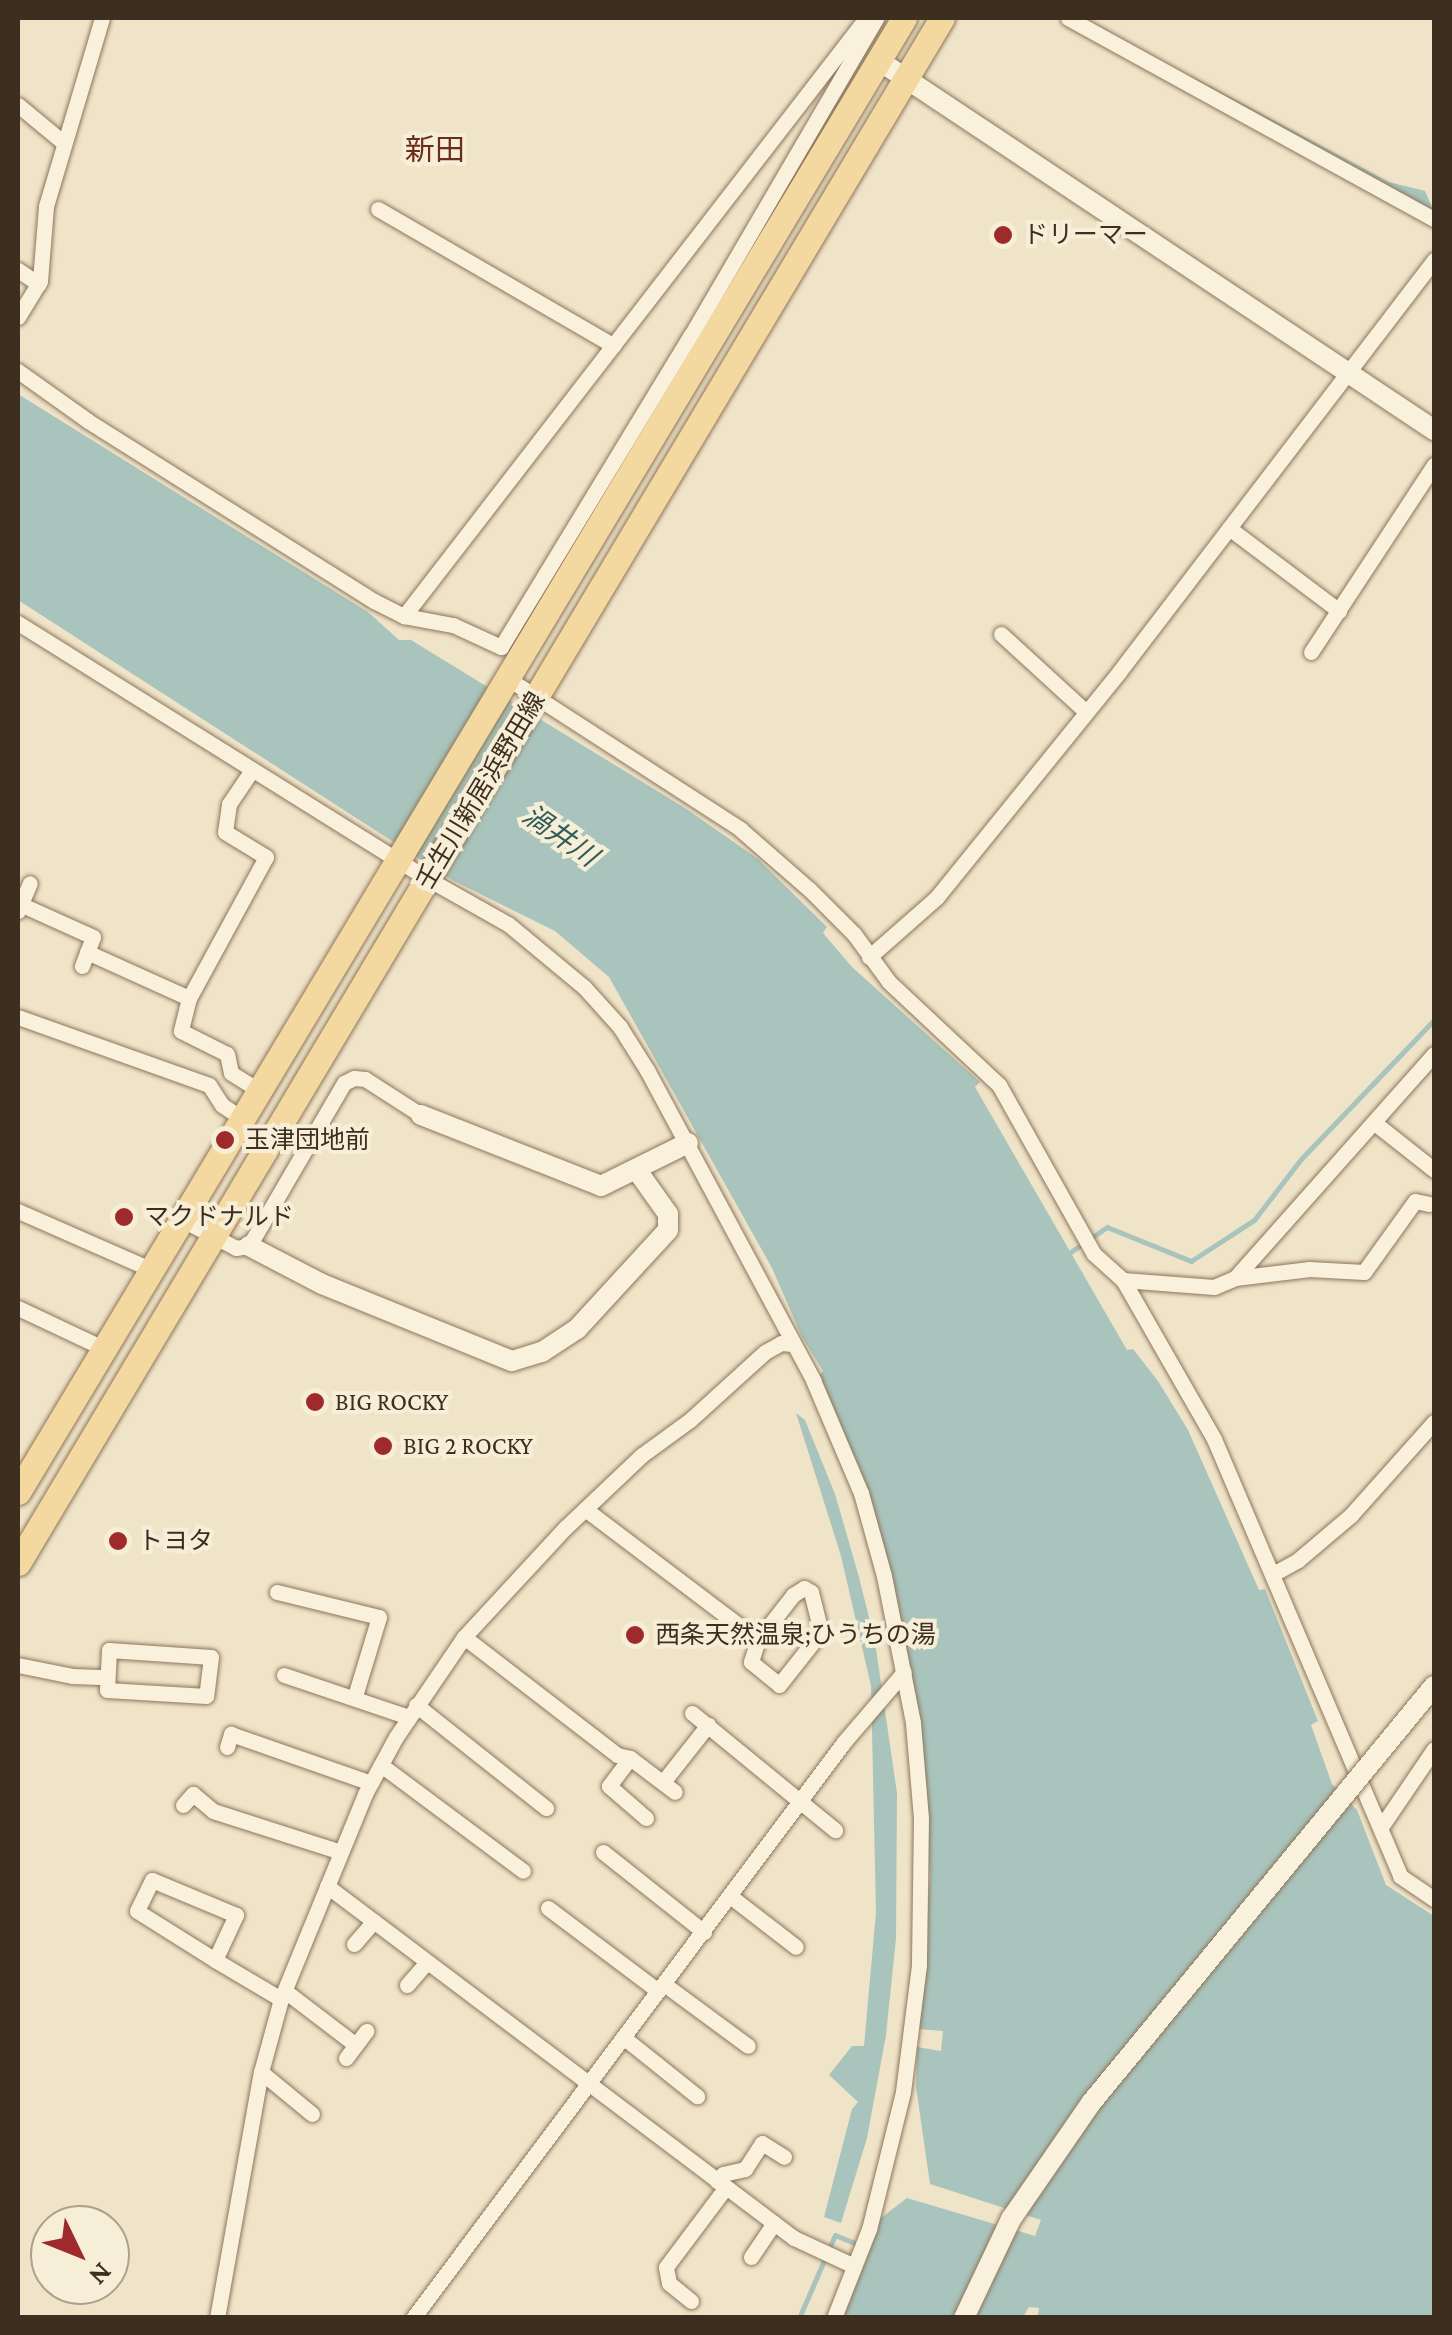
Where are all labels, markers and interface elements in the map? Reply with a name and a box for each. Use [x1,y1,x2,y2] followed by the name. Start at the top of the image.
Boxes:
[405,132,465,168] district label: 新田
[1023,220,1148,250] place label: ドリーマー
[992,224,1014,246] marker: ドリーマー
[410,687,552,895] street label: 壬生川新居浜野田線
[516,798,604,874] water label: 渦井川
[245,1125,370,1155] place label: 玉津団地前
[214,1129,236,1151] marker: 玉津団地前
[144,1202,294,1232] place label: マクドナルド
[113,1206,135,1228] marker: マクドナルド
[335,1387,448,1417] place label: BIG ROCKY
[304,1391,326,1413] marker: BIG ROCKY
[403,1431,533,1461] place label: BIG 2 ROCKY
[372,1435,394,1457] marker: BIG 2 ROCKY
[138,1526,213,1556] place label: トヨタ
[107,1530,129,1552] marker: トヨタ
[655,1620,936,1650] place label: 西条天然温泉;ひうちの湯
[624,1624,646,1646] marker: 西条天然温泉;ひうちの湯
[30,2205,130,2305] north arrow
[83,2257,119,2292] text: N

